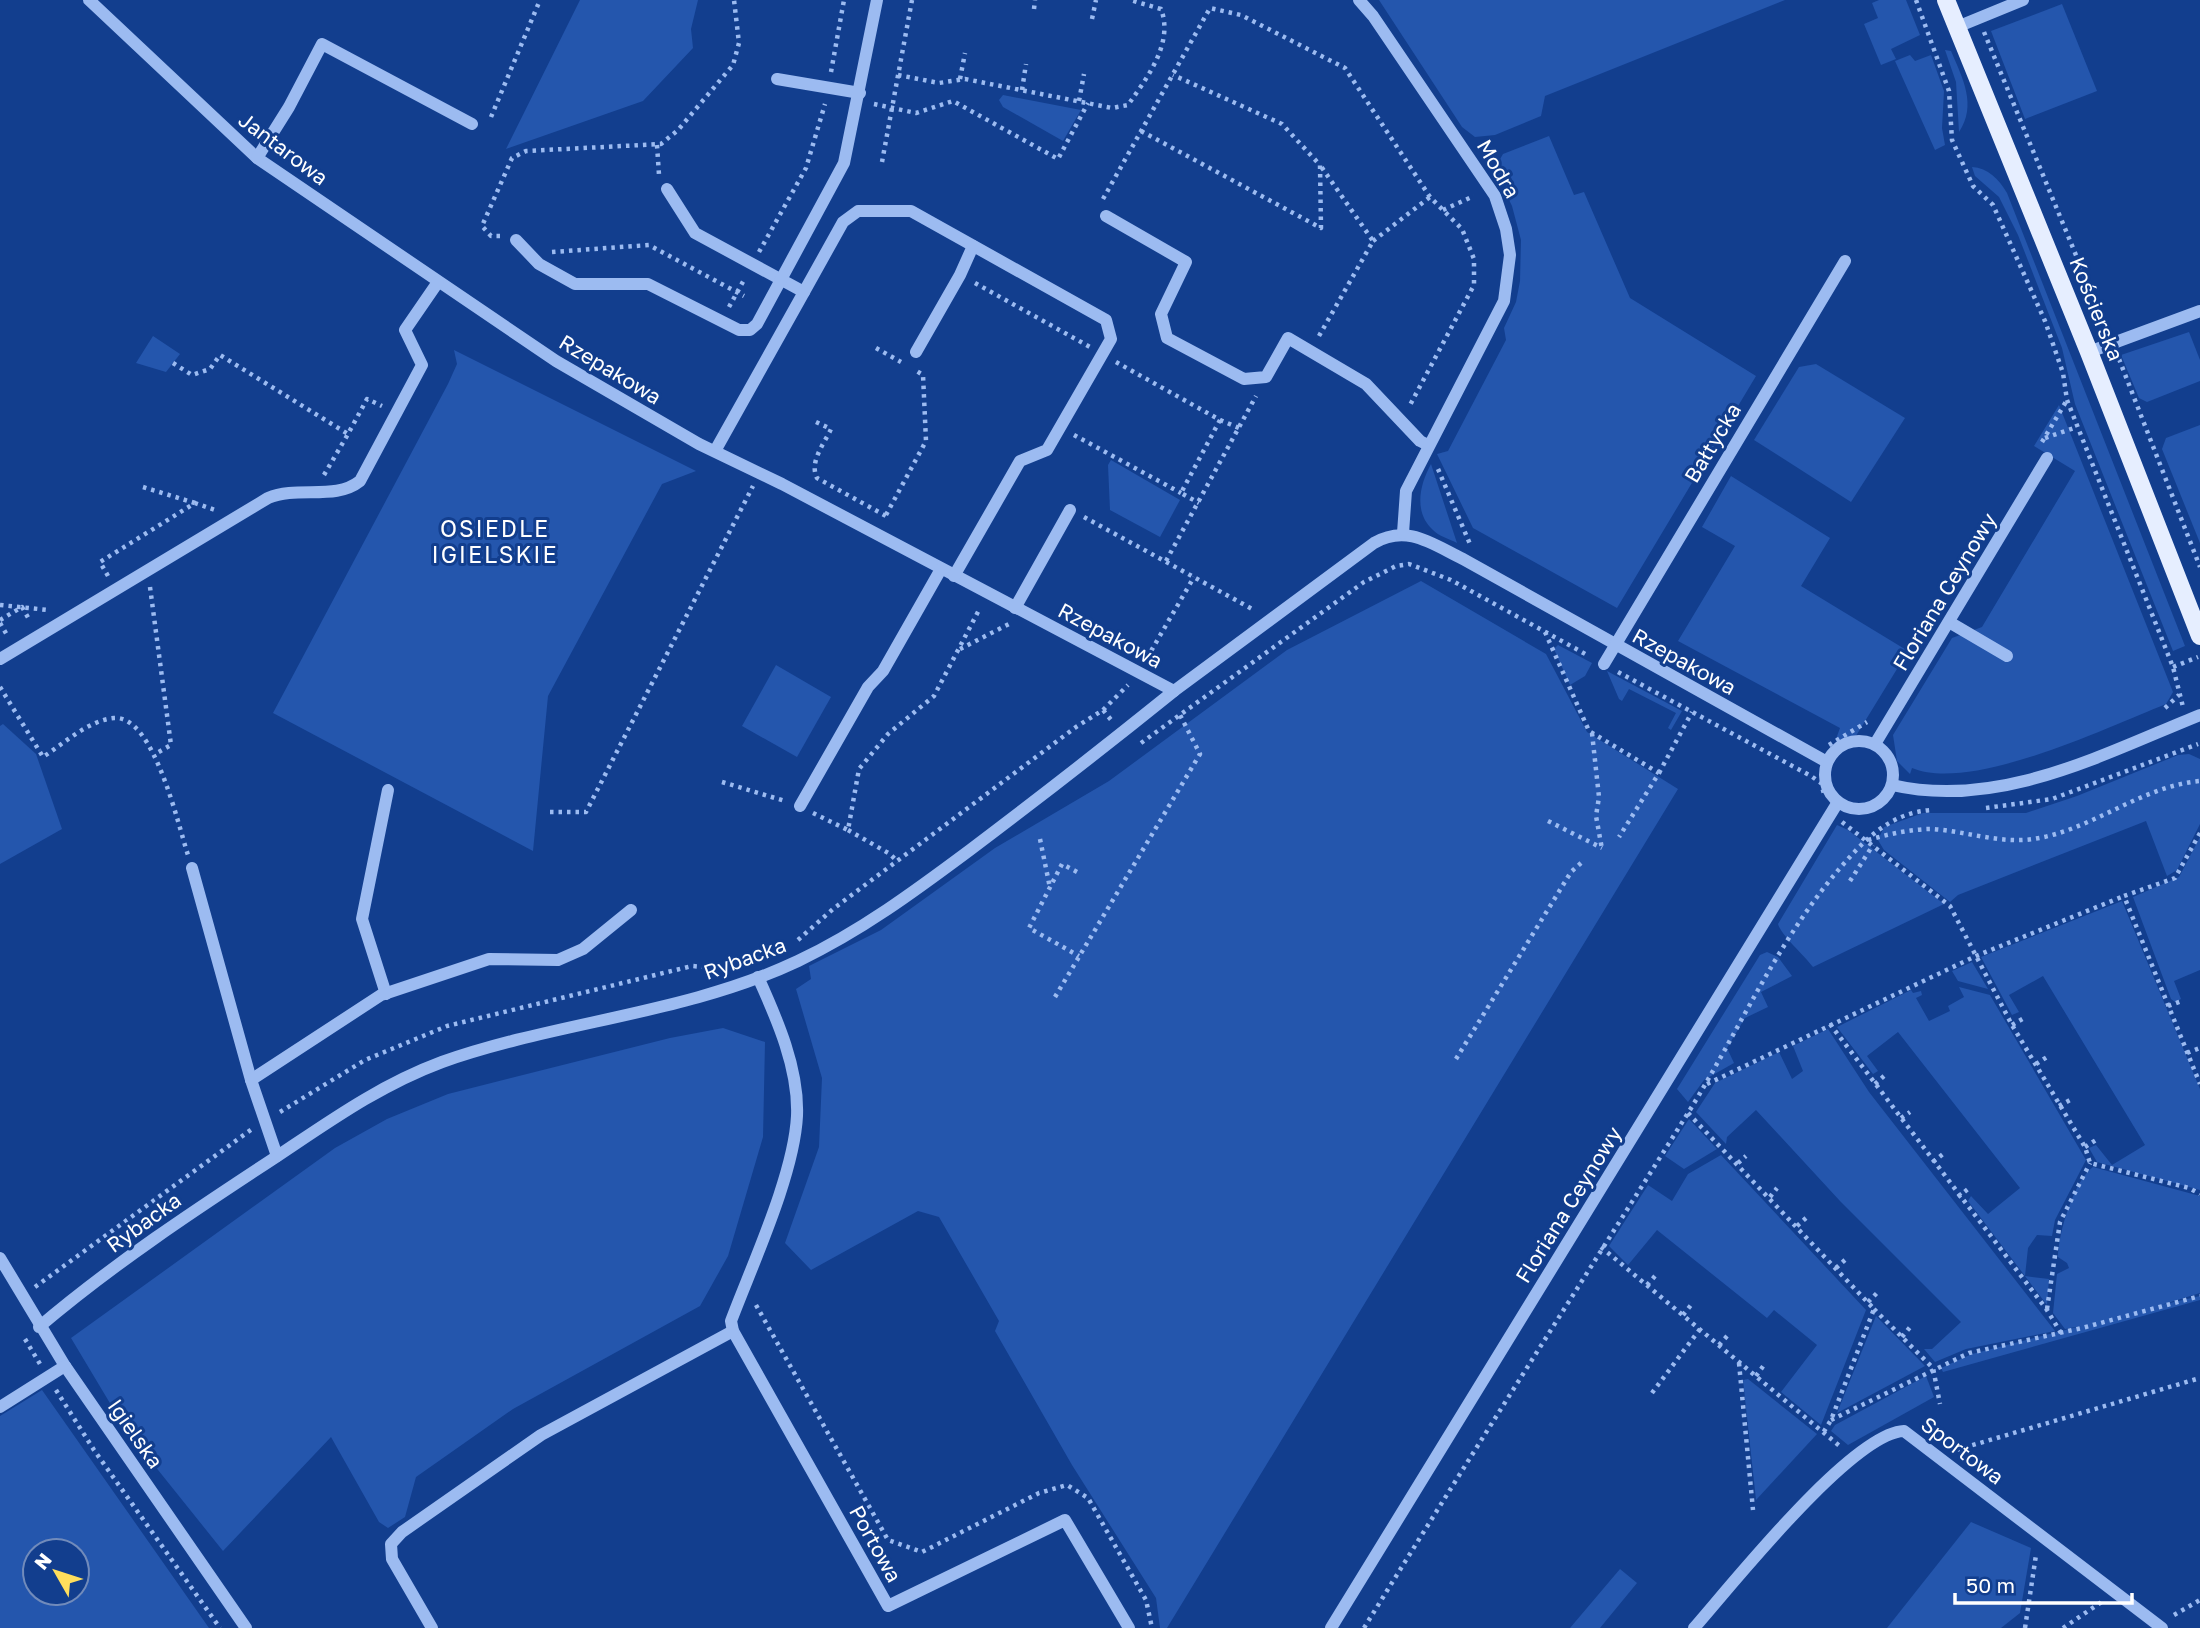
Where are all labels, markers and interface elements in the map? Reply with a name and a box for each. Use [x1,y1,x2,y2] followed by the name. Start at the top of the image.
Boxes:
[234,106,333,190] street label: Jantarowa
[1472,135,1526,202] street label: Modra
[2064,253,2130,364] street label: Kościerska
[555,329,666,410] street label: Rzepakowa
[1678,398,1746,487] street label: Bałtycka
[1887,508,2002,675] street label: Floriana Ceynowy
[431,514,559,568] district label: OSIEDLE IGIELSKIE
[1054,597,1167,673] street label: Rzepakowa
[1628,622,1741,700] street label: Rzepakowa
[700,931,789,985] street label: Rybacka
[1510,1121,1627,1288] street label: Floriana Ceynowy
[101,1186,186,1258] street label: Rybacka
[103,1394,169,1473] street label: Igielska
[1916,1411,2009,1490] street label: Sportowa
[844,1500,908,1587] street label: Portowa
[21,1537,91,1607] north arrow
[29,1548,56,1574] text: N
[1955,1562,2132,1606] scale bar
[1966,1572,2015,1598] text: 50 m

